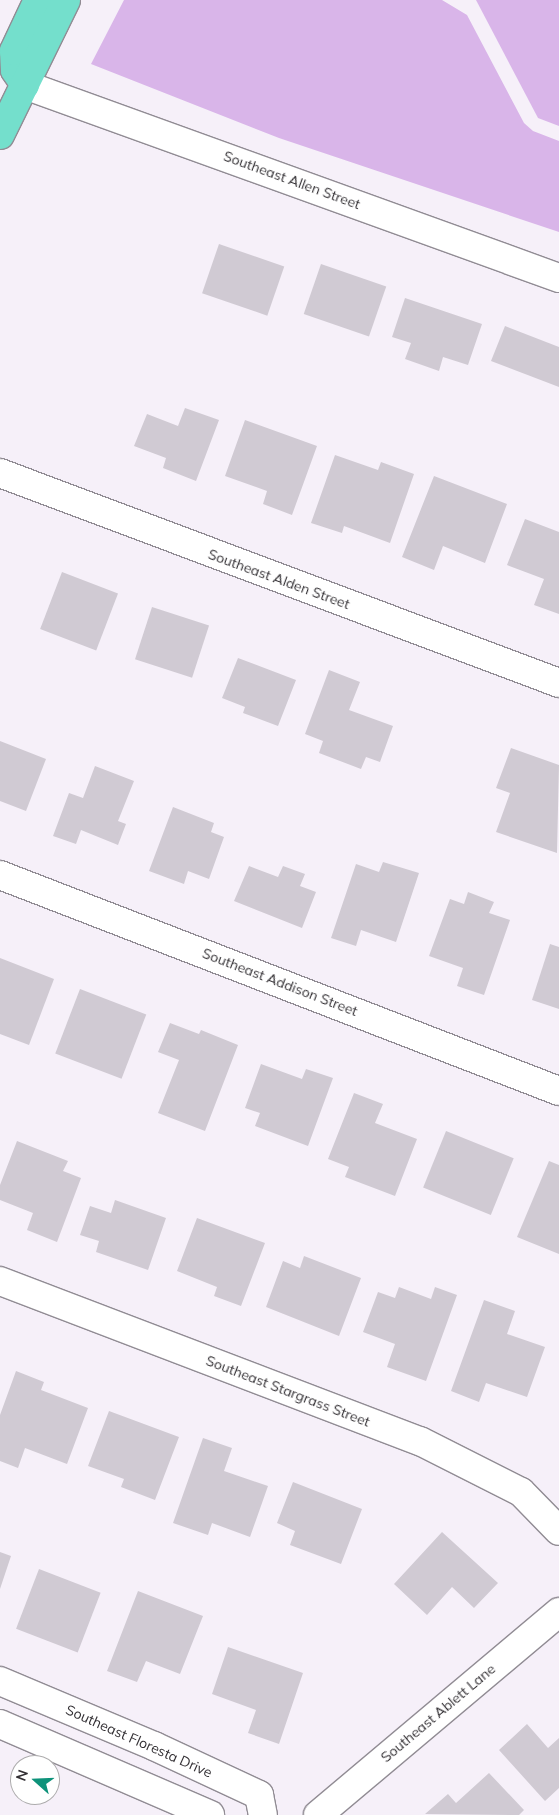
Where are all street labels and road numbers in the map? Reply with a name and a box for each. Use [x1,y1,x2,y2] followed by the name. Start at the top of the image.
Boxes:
[221,147,363,213] street label: Southeast Allen Street
[206,546,352,612] street label: Southeast Alden Street
[200,945,360,1019] street label: Southeast Addison Street
[204,1352,372,1430] street label: Southeast Stargrass Street
[377,1660,499,1766] street label: Southeast Ablett Lane
[63,1701,215,1781] street label: Southeast Floresta Drive

